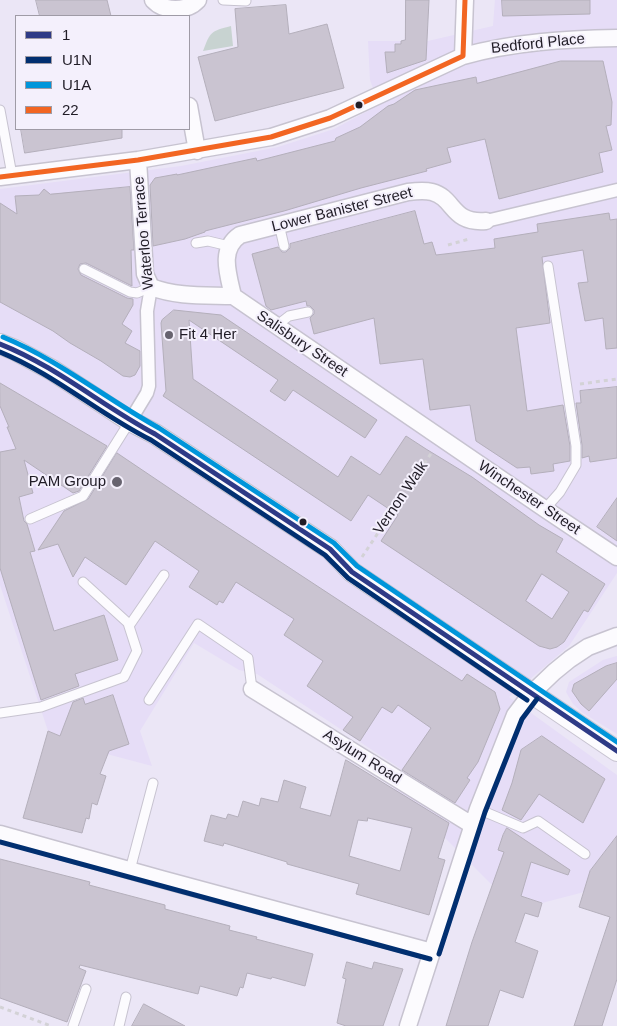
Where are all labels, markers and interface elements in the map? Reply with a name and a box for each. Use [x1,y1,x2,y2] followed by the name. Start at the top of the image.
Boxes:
[15,15,190,130] legend
[62,26,70,43] text: 1
[490,30,586,58] street label: Bedford Place
[62,51,92,68] text: U1N
[62,76,91,93] text: U1A
[354,100,364,110] unlabelled marker
[62,101,79,118] text: 22
[130,176,158,290] street label: Waterloo Terrace
[270,184,414,236] street label: Lower Banister Street
[253,307,351,381] street label: Salisbury Street
[179,326,237,344] place label: Fit 4 Her
[163,329,175,341] marker: Fit 4 Her
[475,457,583,539] street label: Winchester Street
[370,458,432,538] street label: Vernon Walk
[29,473,106,491] place label: PAM Group
[110,475,124,489] marker: PAM Group
[298,517,308,527] unlabelled marker
[319,726,405,788] street label: Asylum Road

